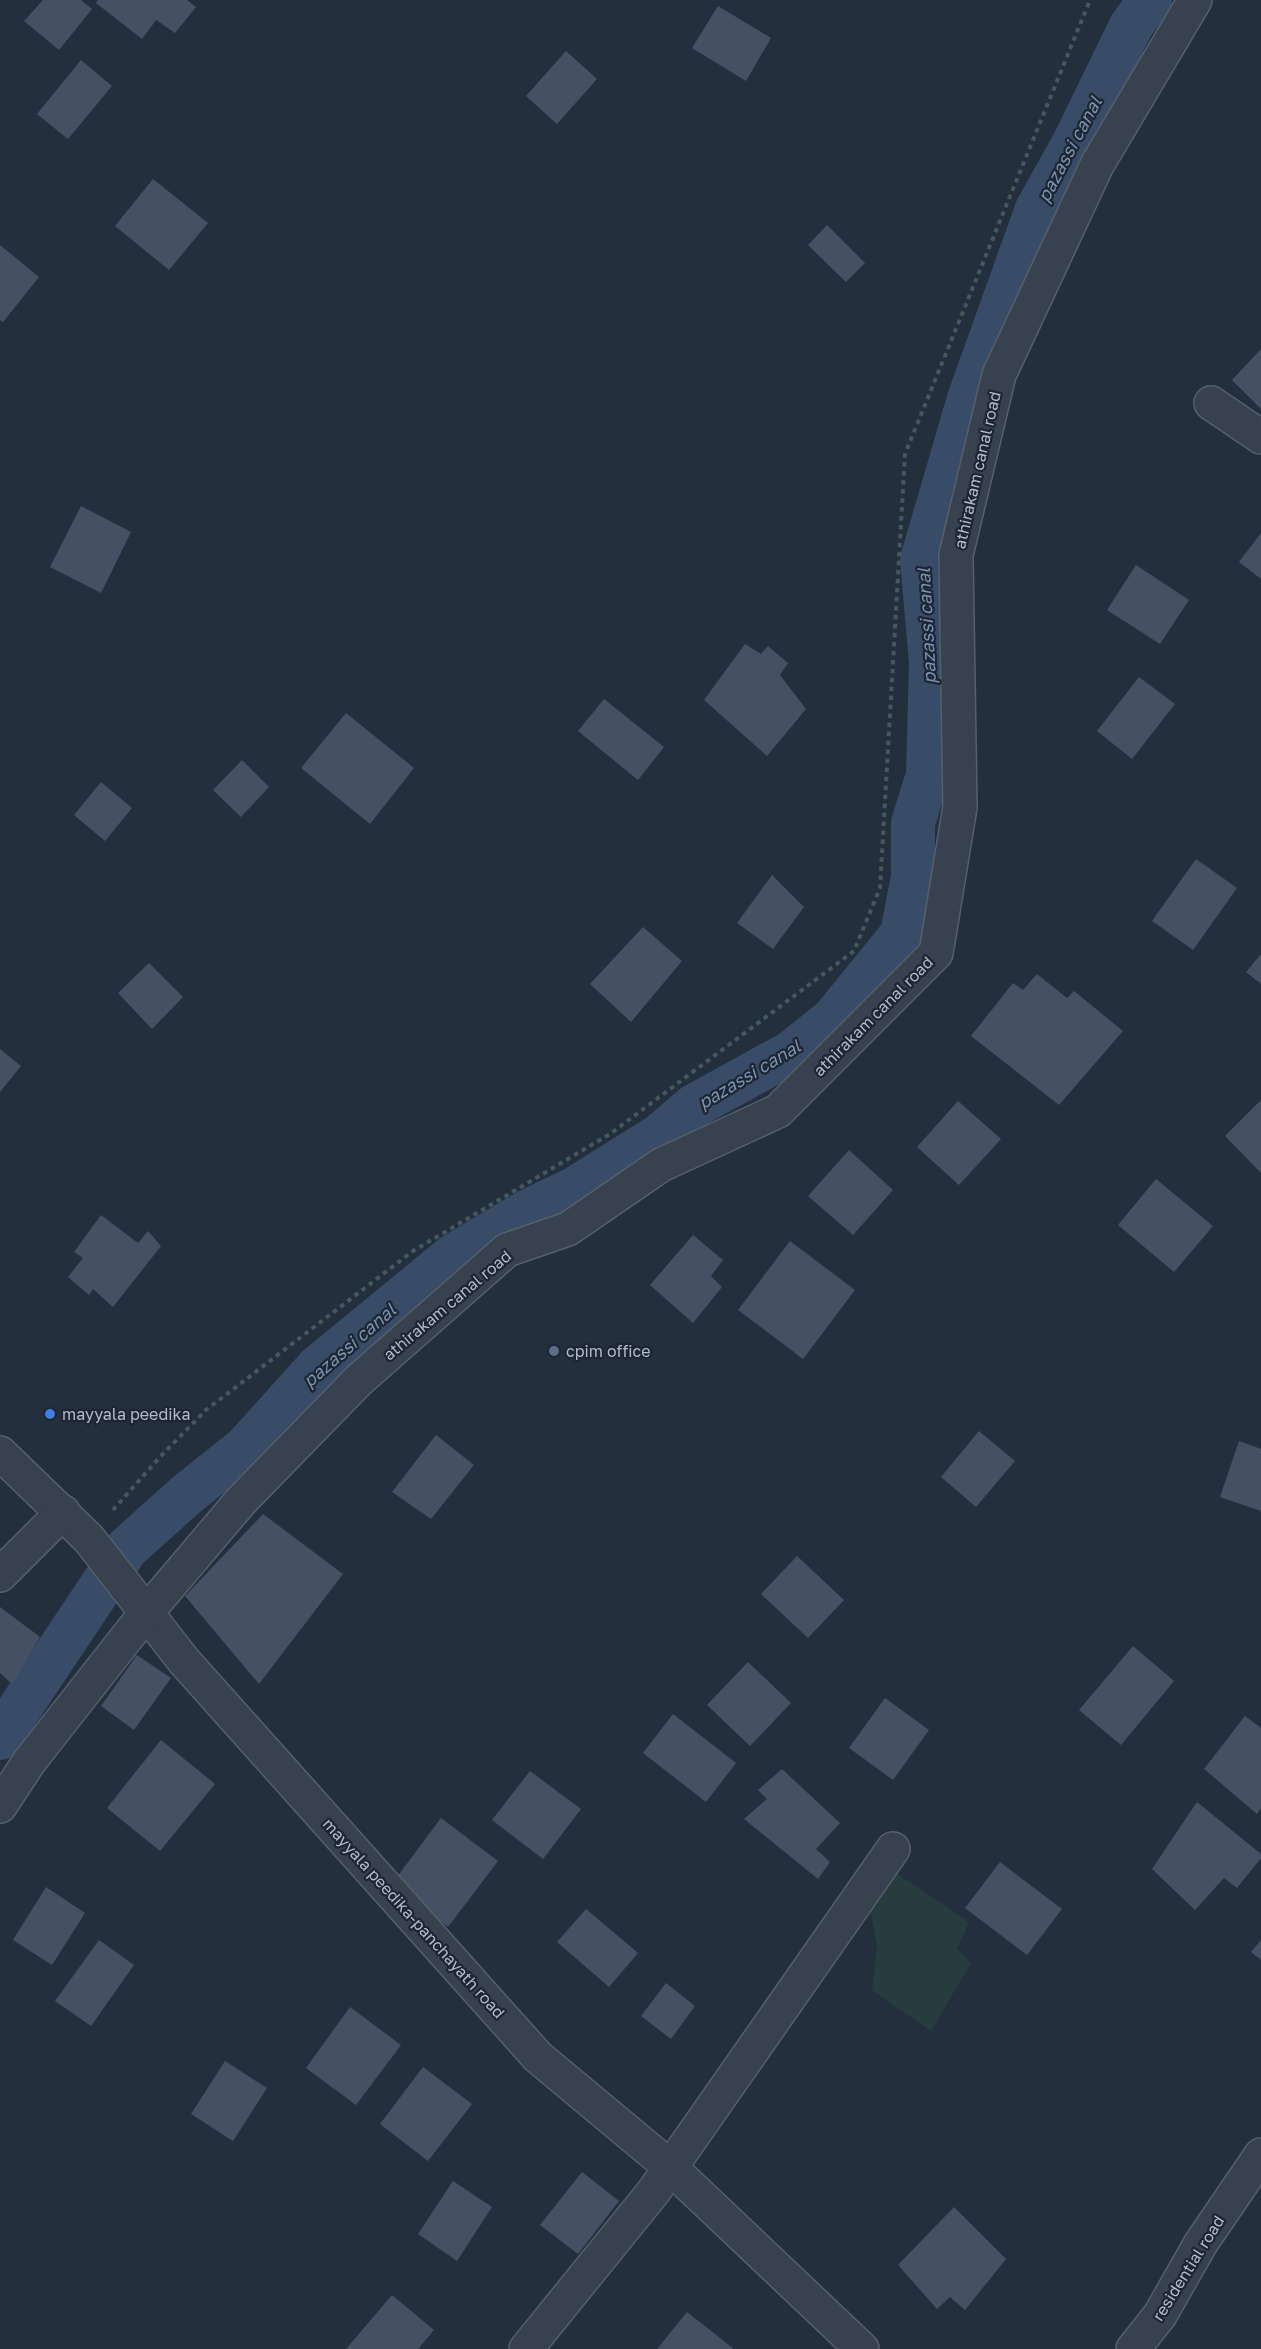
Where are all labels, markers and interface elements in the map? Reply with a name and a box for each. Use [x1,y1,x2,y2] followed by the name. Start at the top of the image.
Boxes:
[1032,92,1107,205] water label: pazassi canal
[949,389,1005,551] street label: athirakam canal road
[912,566,940,684] water label: pazassi canal
[809,952,937,1080] street label: athirakam canal road
[694,1034,805,1113] water label: pazassi canal
[379,1246,515,1364] street label: athirakam canal road
[298,1298,401,1391] water label: pazassi canal
[566,1341,651,1361] place label: cpim office
[547,1344,561,1358] marker: cpim office
[62,1404,190,1424] place label: mayyala peedika
[43,1407,57,1421] marker: mayyala peedika
[319,1814,509,2022] street label: mayyala peedika-panchayath road
[1148,2212,1228,2324] street label: residential road

